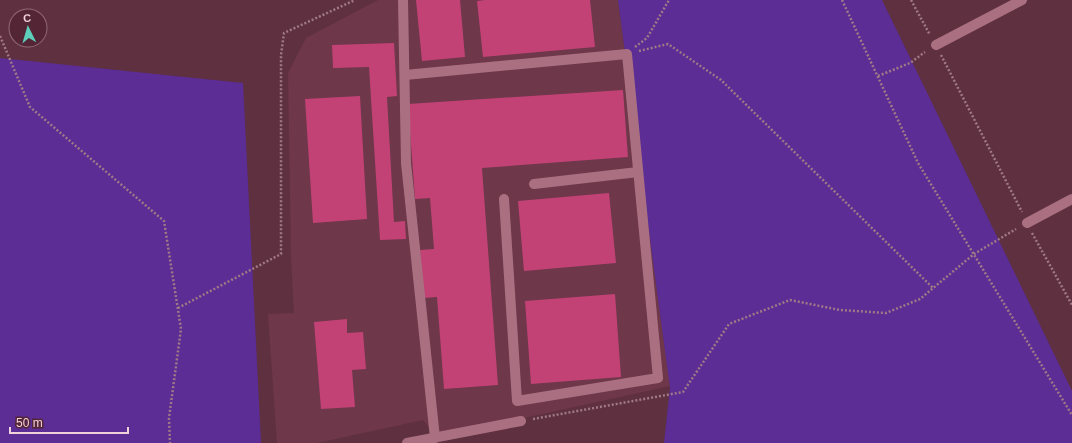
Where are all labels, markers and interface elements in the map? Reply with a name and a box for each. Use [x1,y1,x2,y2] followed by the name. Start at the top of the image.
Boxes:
[8,8,48,48] north arrow
[23,12,32,24] text: С
[10,409,128,435] scale bar
[16,416,43,430] text: 50 m

